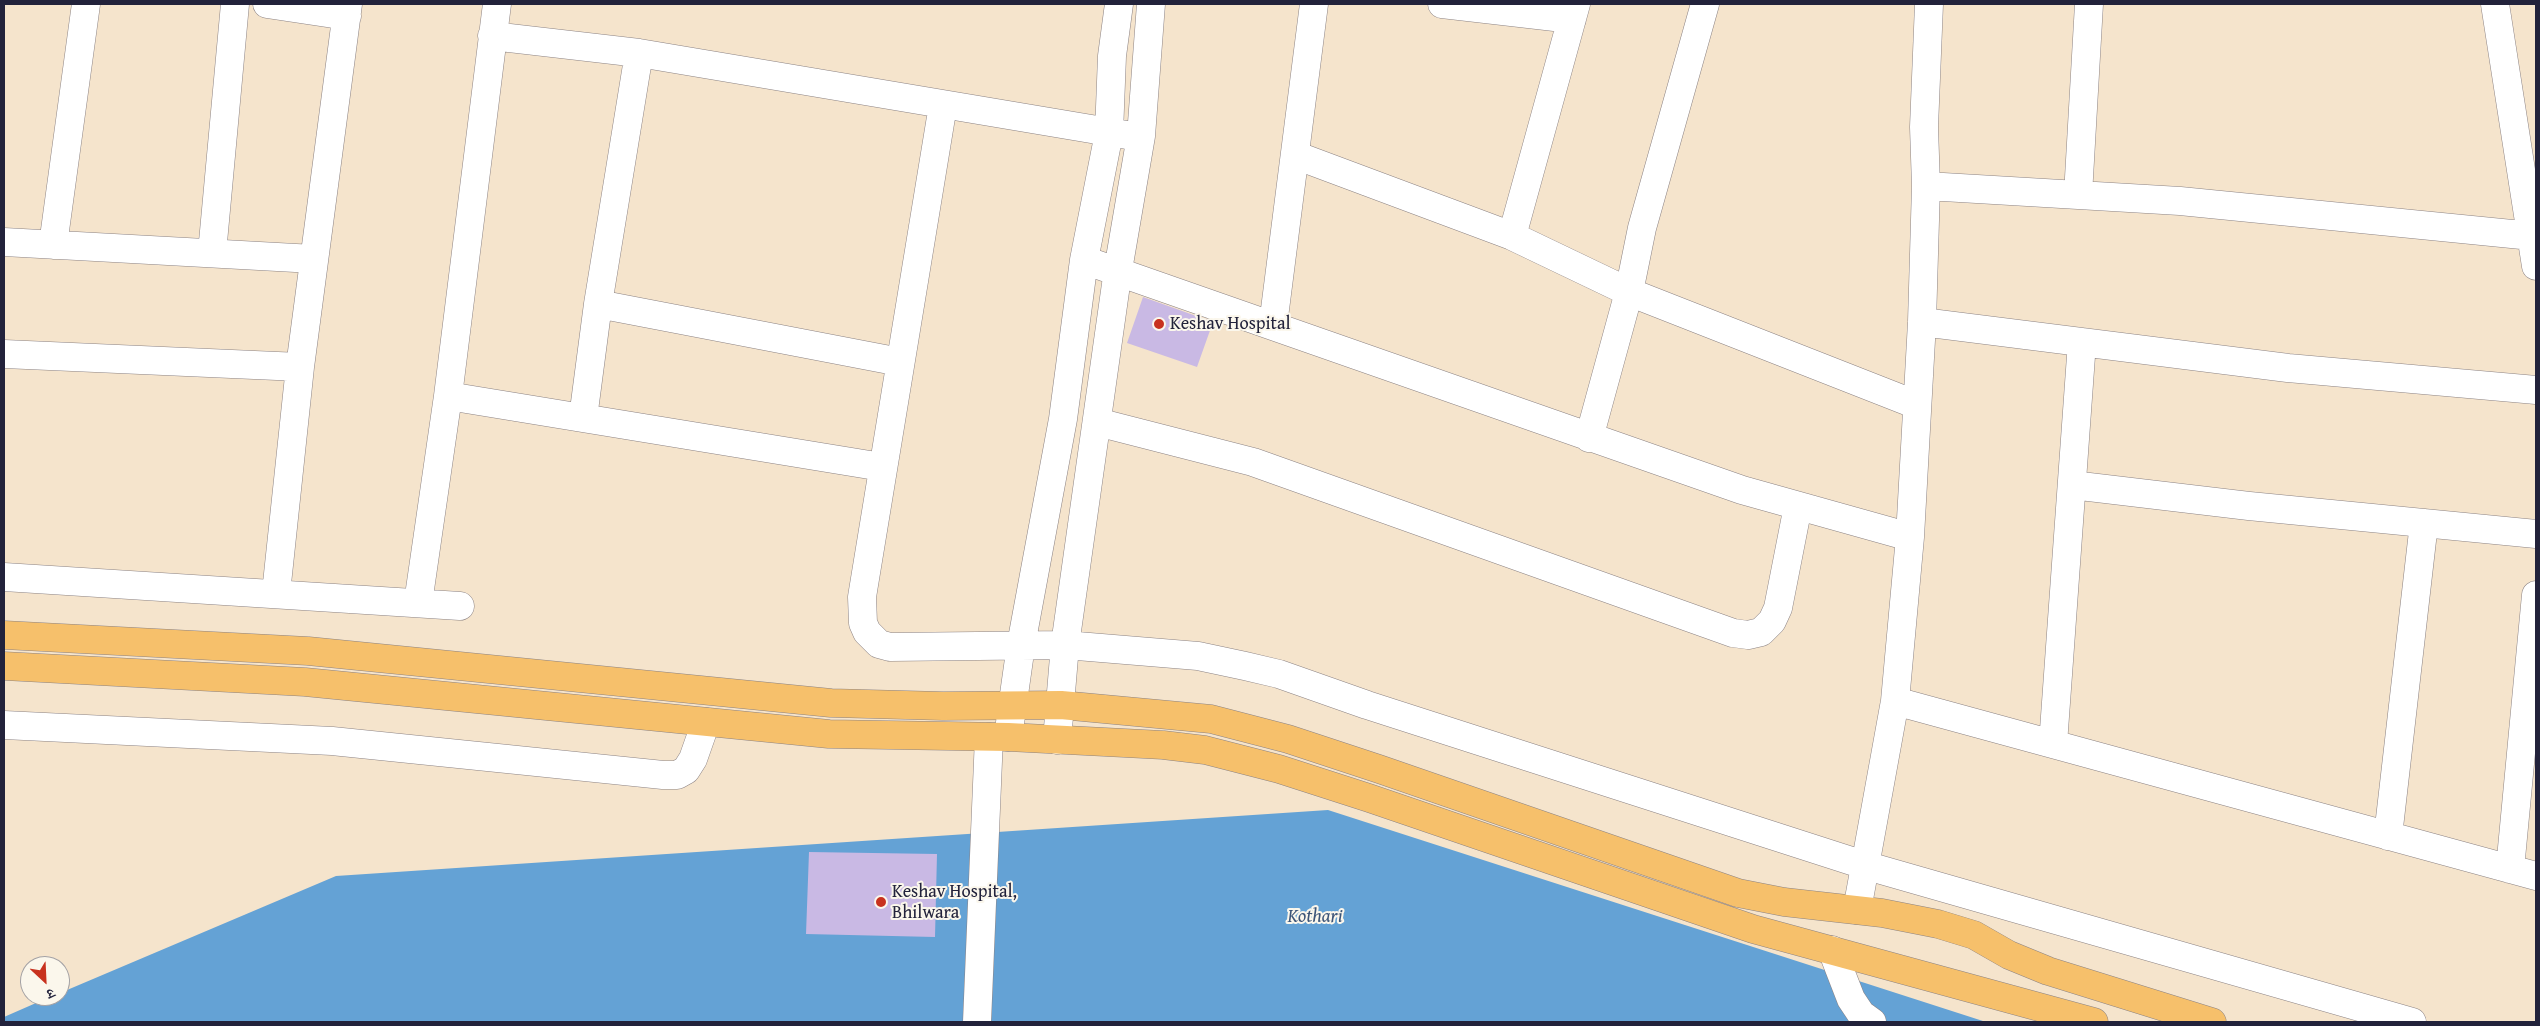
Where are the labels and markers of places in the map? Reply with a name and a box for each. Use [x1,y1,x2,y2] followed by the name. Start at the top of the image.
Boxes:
[1170,313,1290,335] place label: Keshav Hospital
[1152,317,1166,331] marker: Keshav Hospital
[892,881,1017,924] place label: Keshav Hospital, Bhilwara
[874,895,888,909] marker: Keshav Hospital, Bhilwara

